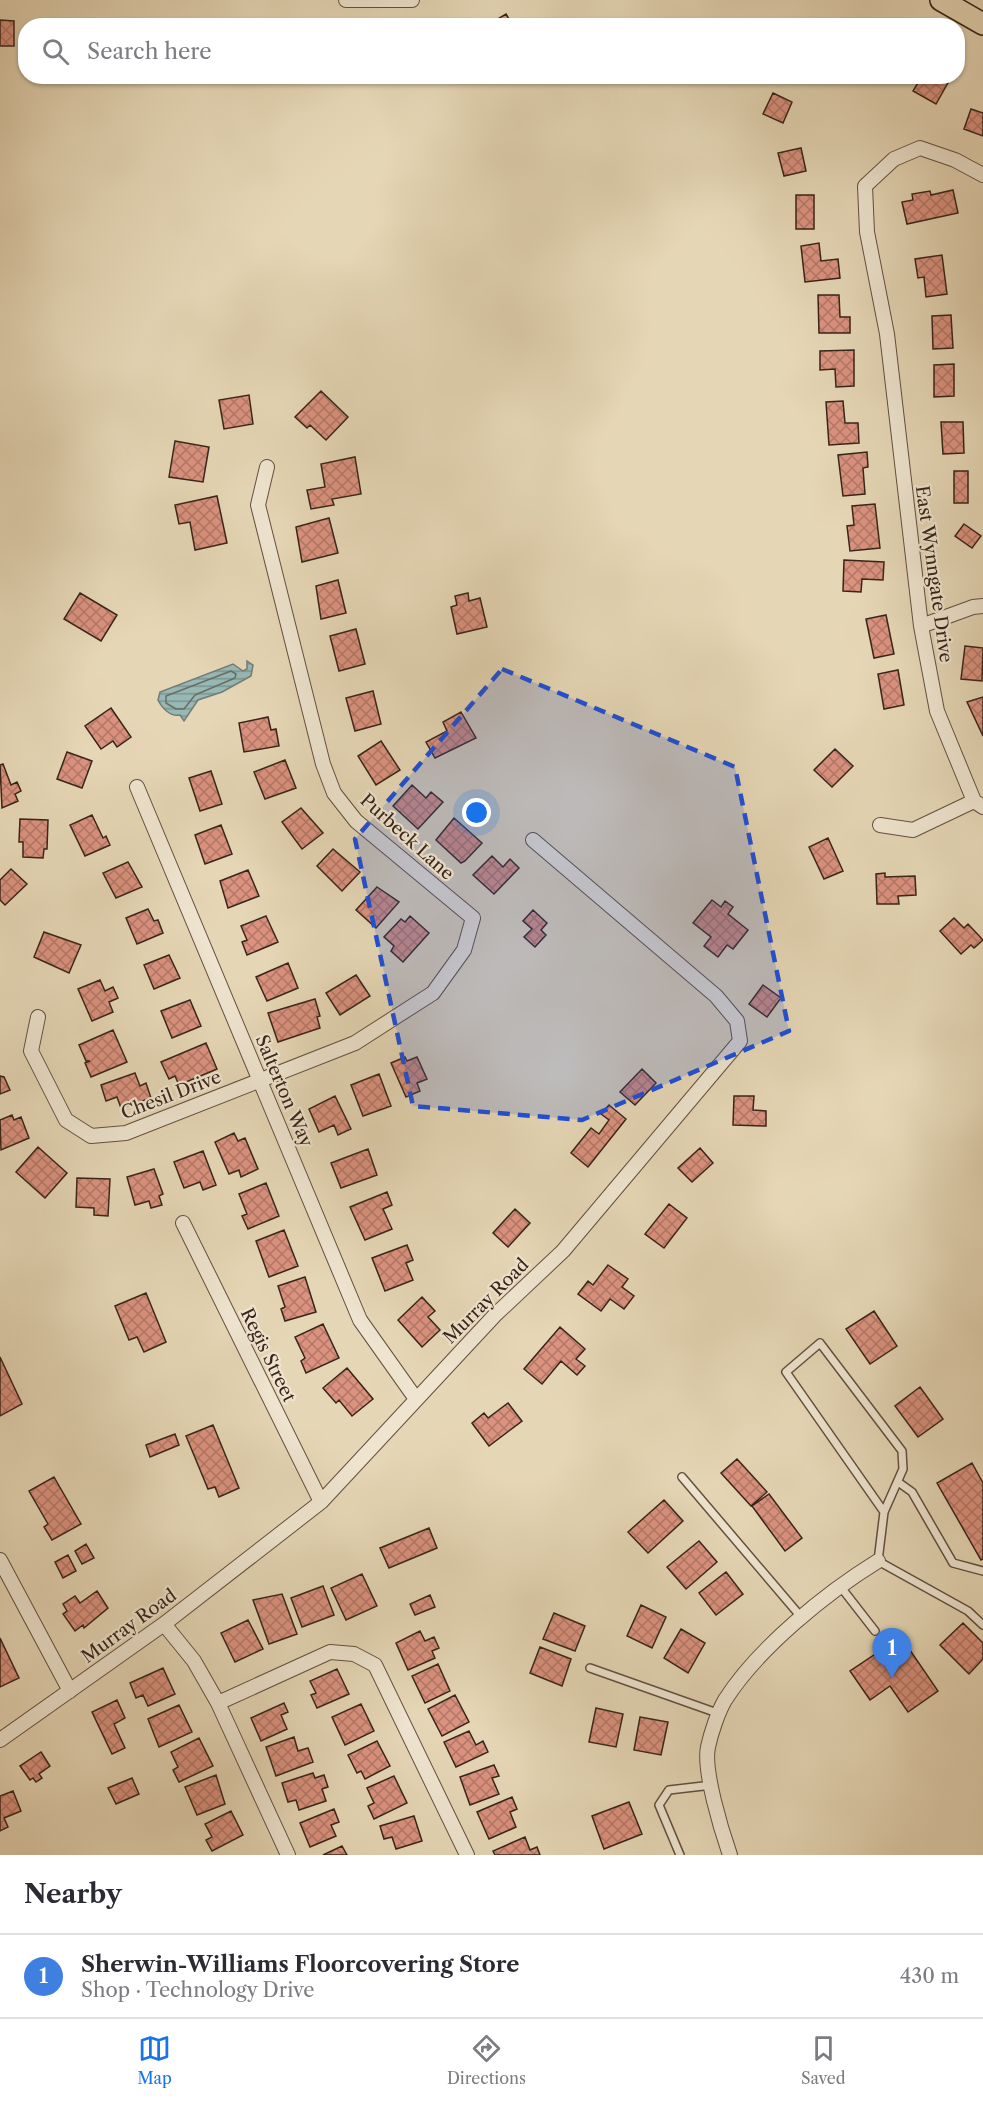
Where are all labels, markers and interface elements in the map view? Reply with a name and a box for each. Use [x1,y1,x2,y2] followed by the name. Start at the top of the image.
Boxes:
[18,18,965,84] search box
[39,35,72,68] icon: search
[87,38,212,65] text: Search here
[911,484,957,664] street label: East Wynngate Drive
[356,789,458,885] street label: Purbeck Lane
[462,798,491,827] your location
[251,1032,318,1151] street label: Salterton Way
[118,1066,224,1124] street label: Chesil Drive
[439,1254,533,1348] street label: Murray Road
[236,1304,300,1406] street label: Regis Street
[77,1584,181,1668] street label: Murray Road
[872,1628,912,1678] pin: 1
[24,1878,122,1910] text: Nearby
[81,1951,519,1978] text: Sherwin-Williams Floorcovering Store
[39,1964,48,1988] text: 1
[900,1964,959,1988] text: 430 m
[81,1978,315,2002] text: Shop · Technology Drive
[138,2032,172,2088] tab: Map
[447,2032,526,2088] tab: Directions
[801,2032,845,2088] tab: Saved

